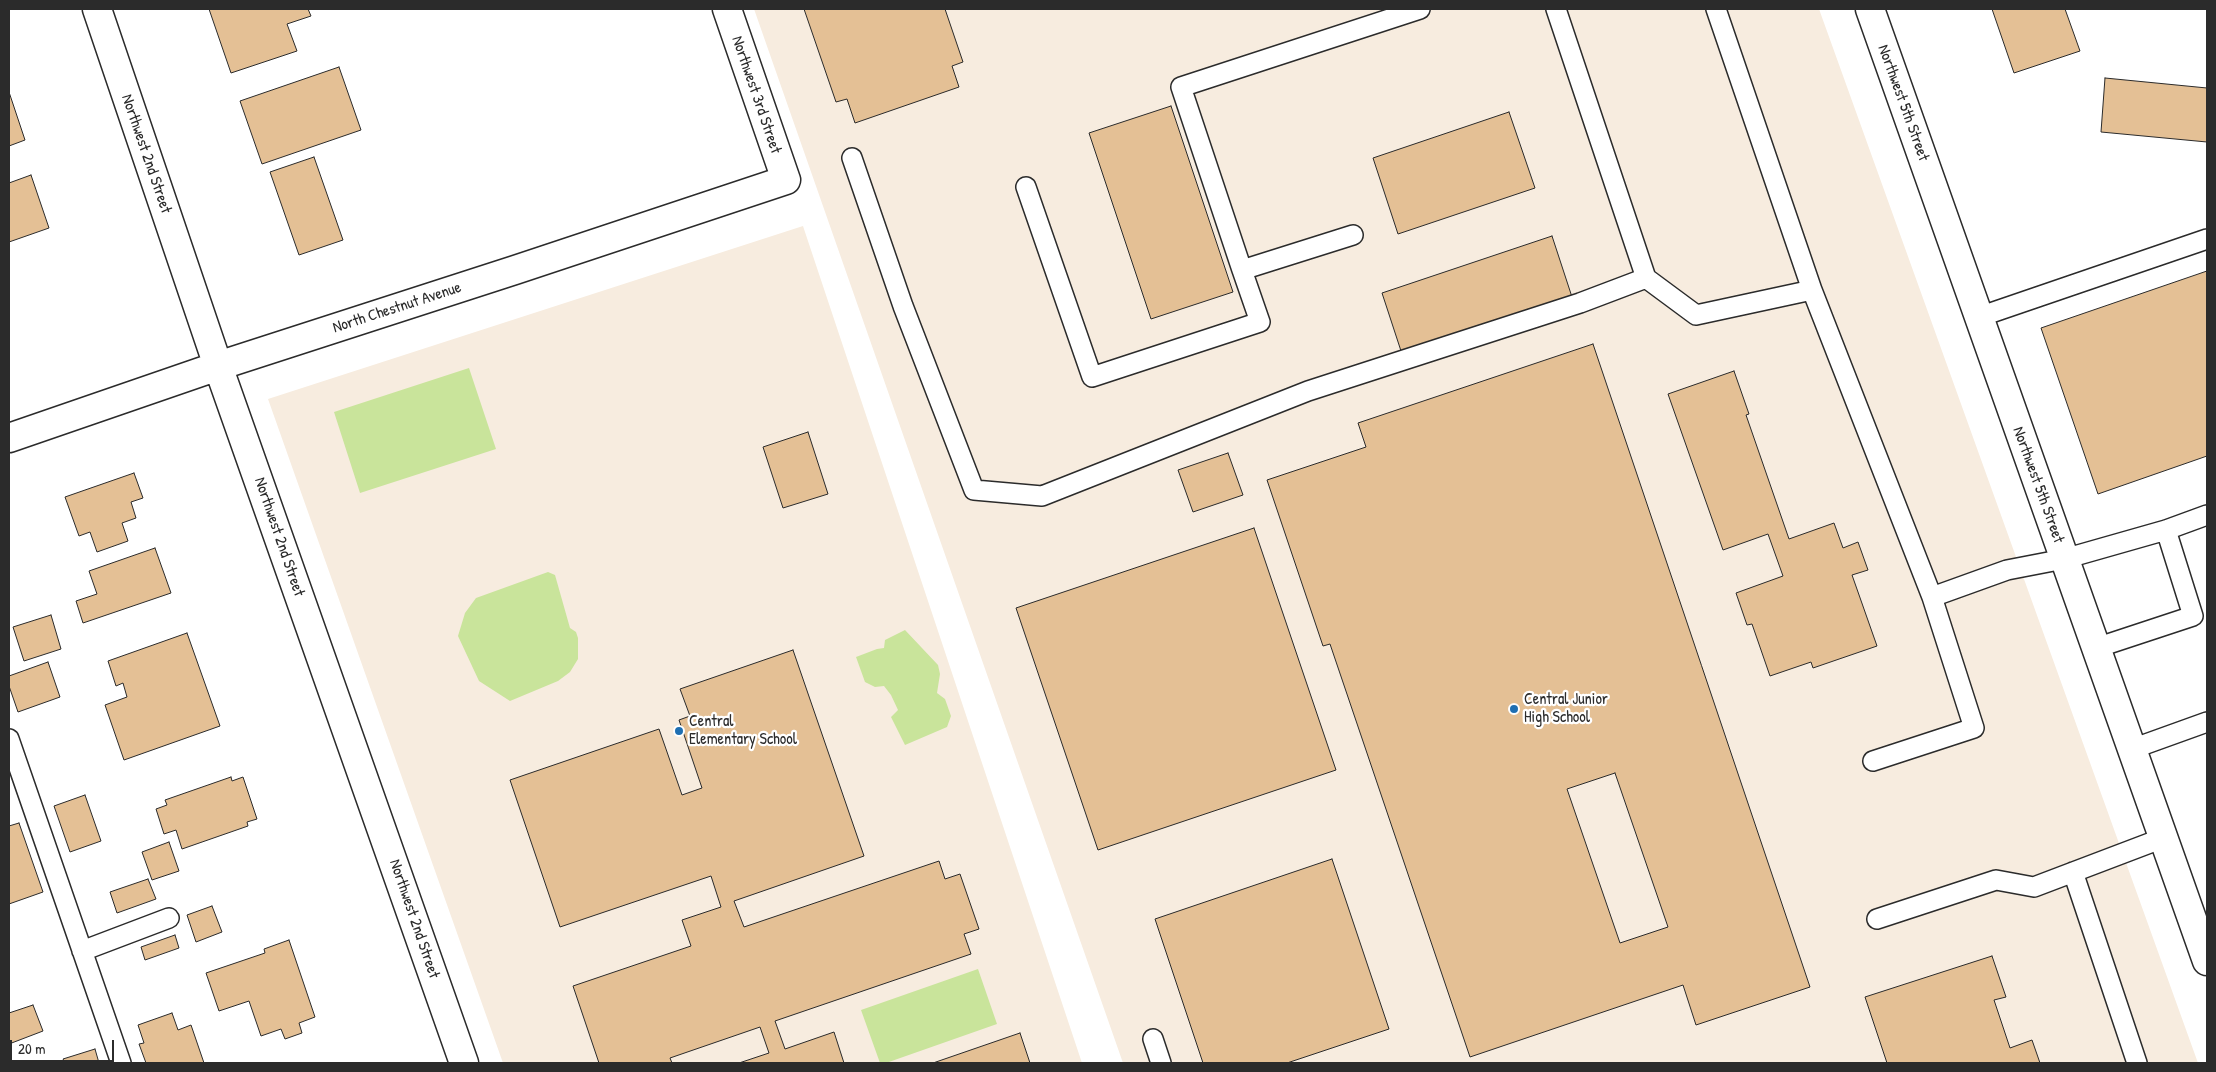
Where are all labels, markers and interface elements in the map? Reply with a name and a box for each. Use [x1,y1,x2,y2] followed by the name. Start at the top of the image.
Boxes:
[727,34,785,156] street label: Northwest 3rd Street
[1873,42,1933,164] street label: Northwest 5th Street
[117,92,175,216] street label: Northwest 2nd Street
[330,278,464,338] street label: North Chestnut Avenue
[2008,424,2068,546] street label: Northwest 5th Street
[250,475,308,599] street label: Northwest 2nd Street
[1524,690,1608,728] place label: Central Junior High School
[1508,703,1520,715] marker: Central Junior High School
[689,712,797,750] place label: Central Elementary School
[673,725,685,737] marker: Central Elementary School
[385,857,443,981] street label: Northwest 2nd Street
[12,1030,116,1062] scale bar
[18,1038,45,1059] text: 20 m

